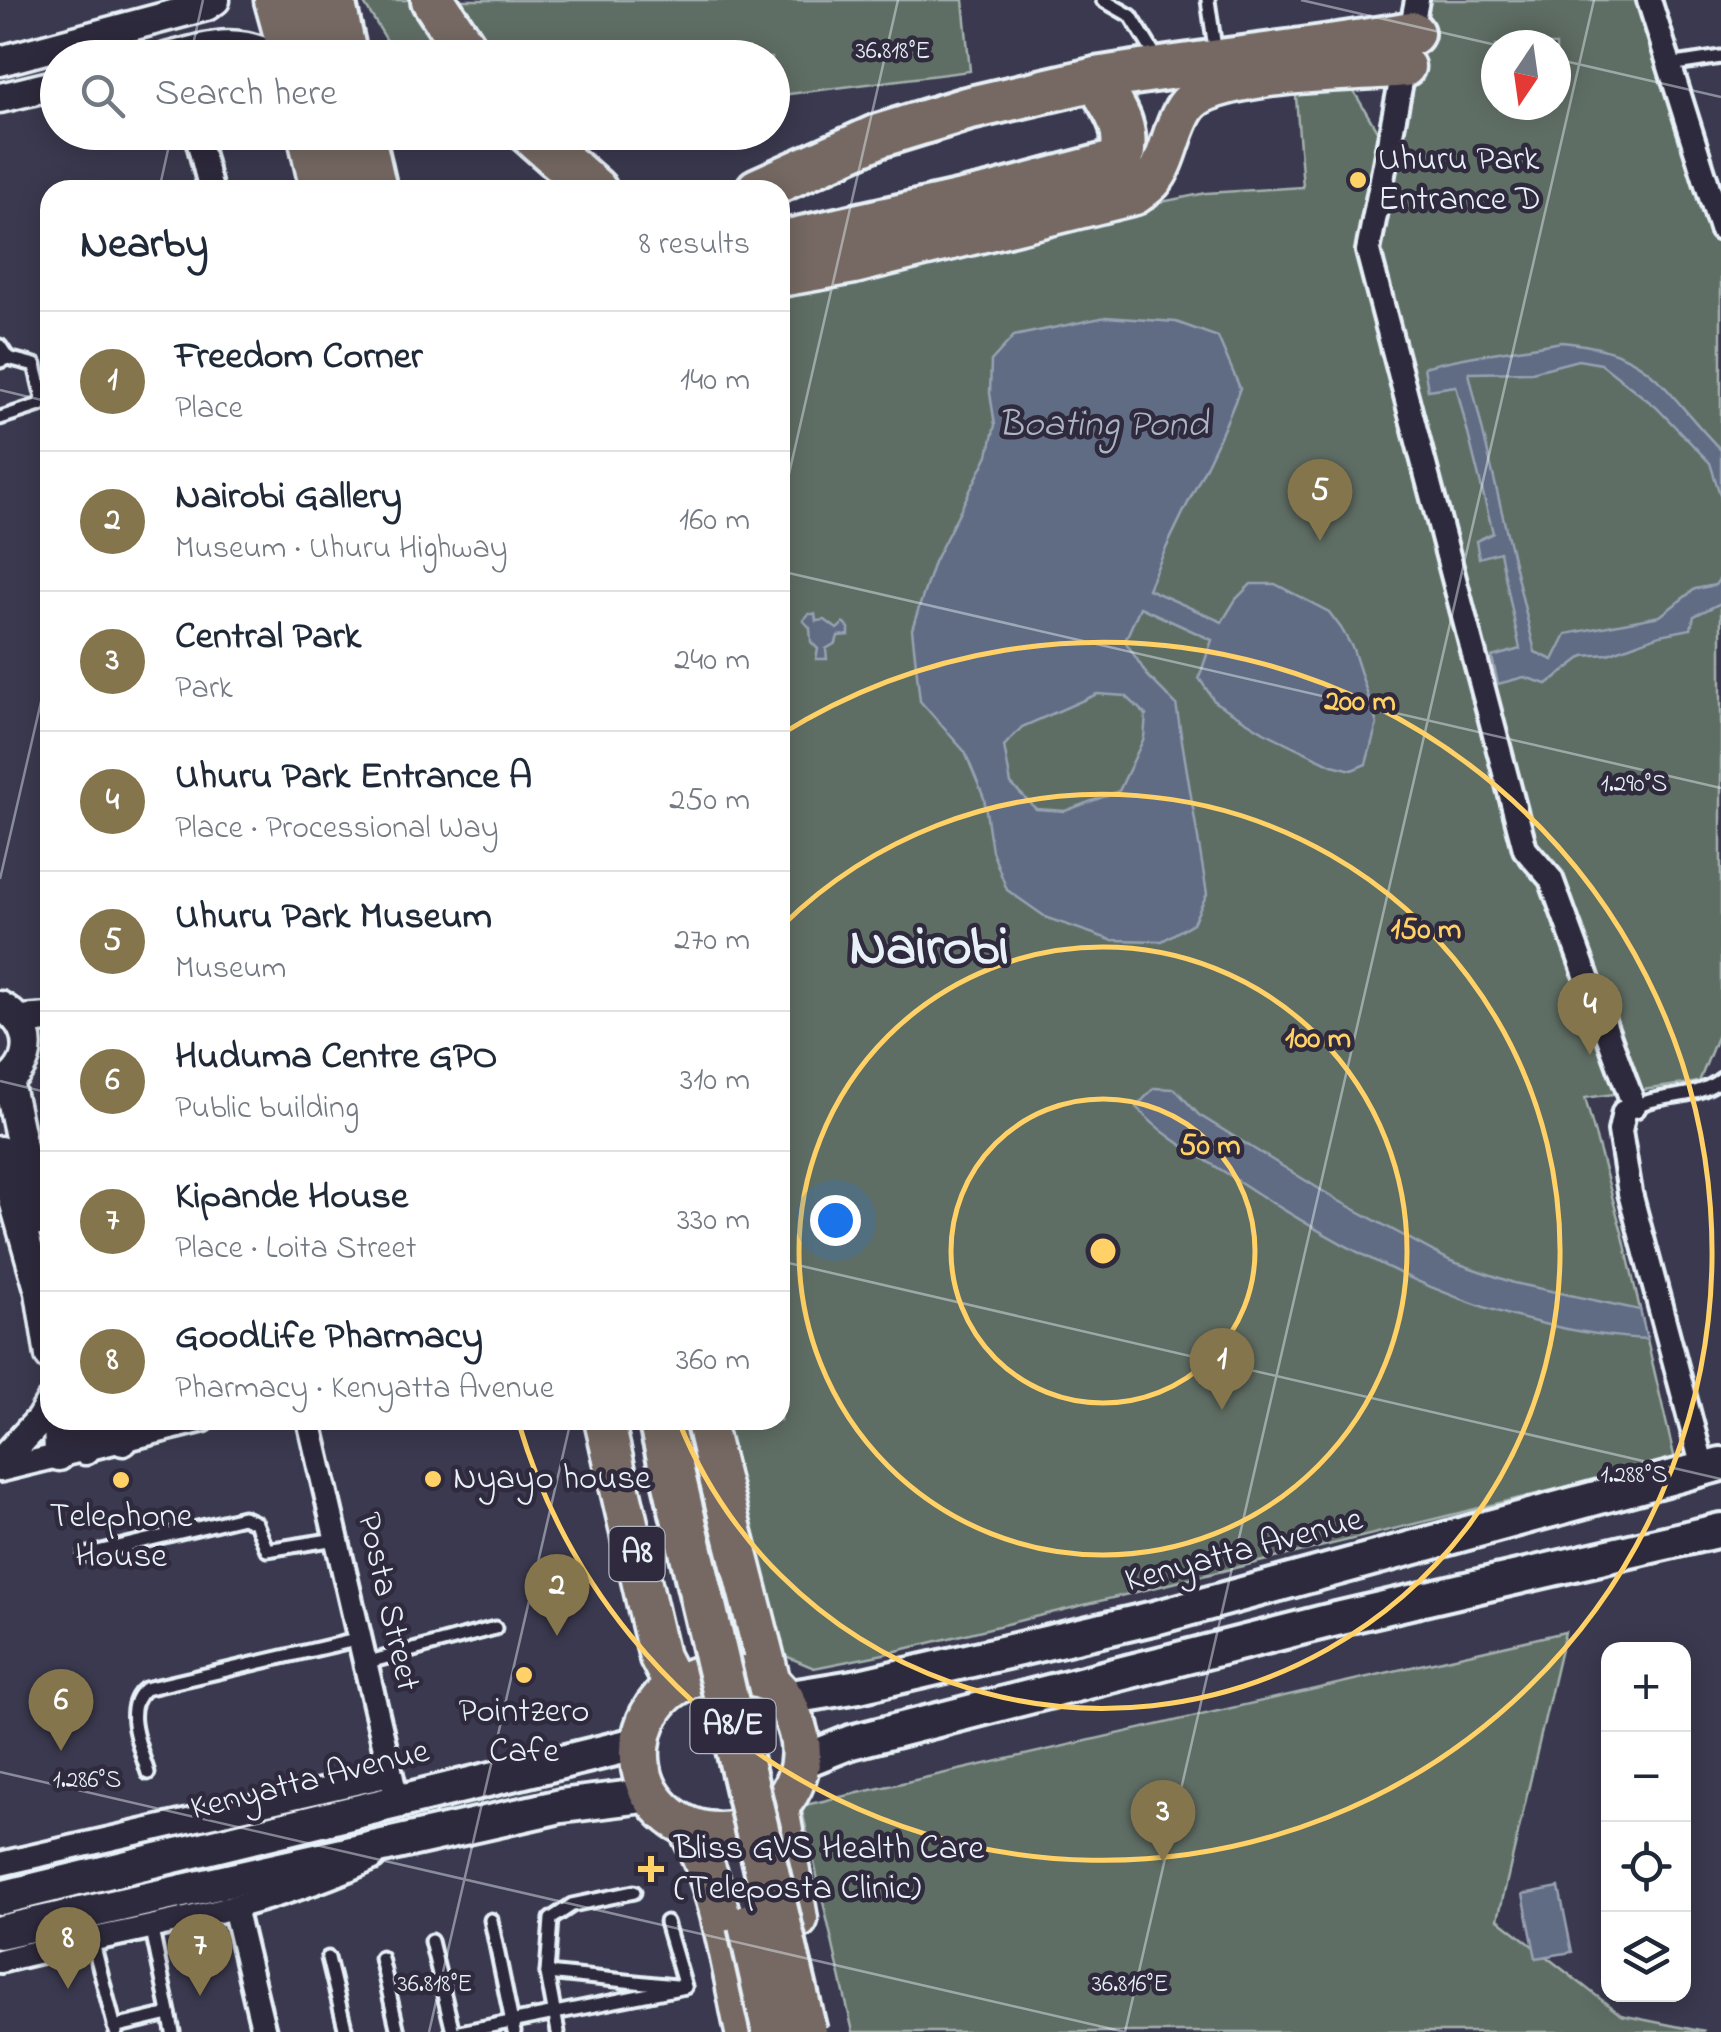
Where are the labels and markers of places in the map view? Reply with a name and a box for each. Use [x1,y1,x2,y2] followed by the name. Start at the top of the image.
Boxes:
[1378,135,1541,226] place label: Uhuru Park Entrance D
[1347,169,1369,191] marker: Uhuru Park Entrance D
[1288,458,1352,541] pin: 5
[1558,972,1622,1055] pin: 4
[1085,1233,1121,1269] centre of rings
[1190,1328,1254,1410] pin: 1
[453,1454,651,1505] place label: Nyayo house
[422,1468,444,1490] marker: Nyayo house
[110,1469,132,1491] marker: Telephone House
[49,1492,193,1583] place label: Telephone House
[524,1554,590,1636] pin: 2
[513,1664,535,1686] marker: Pointzero Cafe
[28,1668,94,1751] pin: 6
[458,1687,590,1778] place label: Pointzero Cafe
[1130,1780,1196,1862] pin: 3
[673,1824,985,1915] place label: Bliss GVS Health Care (Teleposta Clinic)
[638,1856,664,1882] marker: Bliss GVS Health Care (Teleposta Clinic)
[36,1906,100,1989] pin: 8
[168,1914,232,1996] pin: 7

